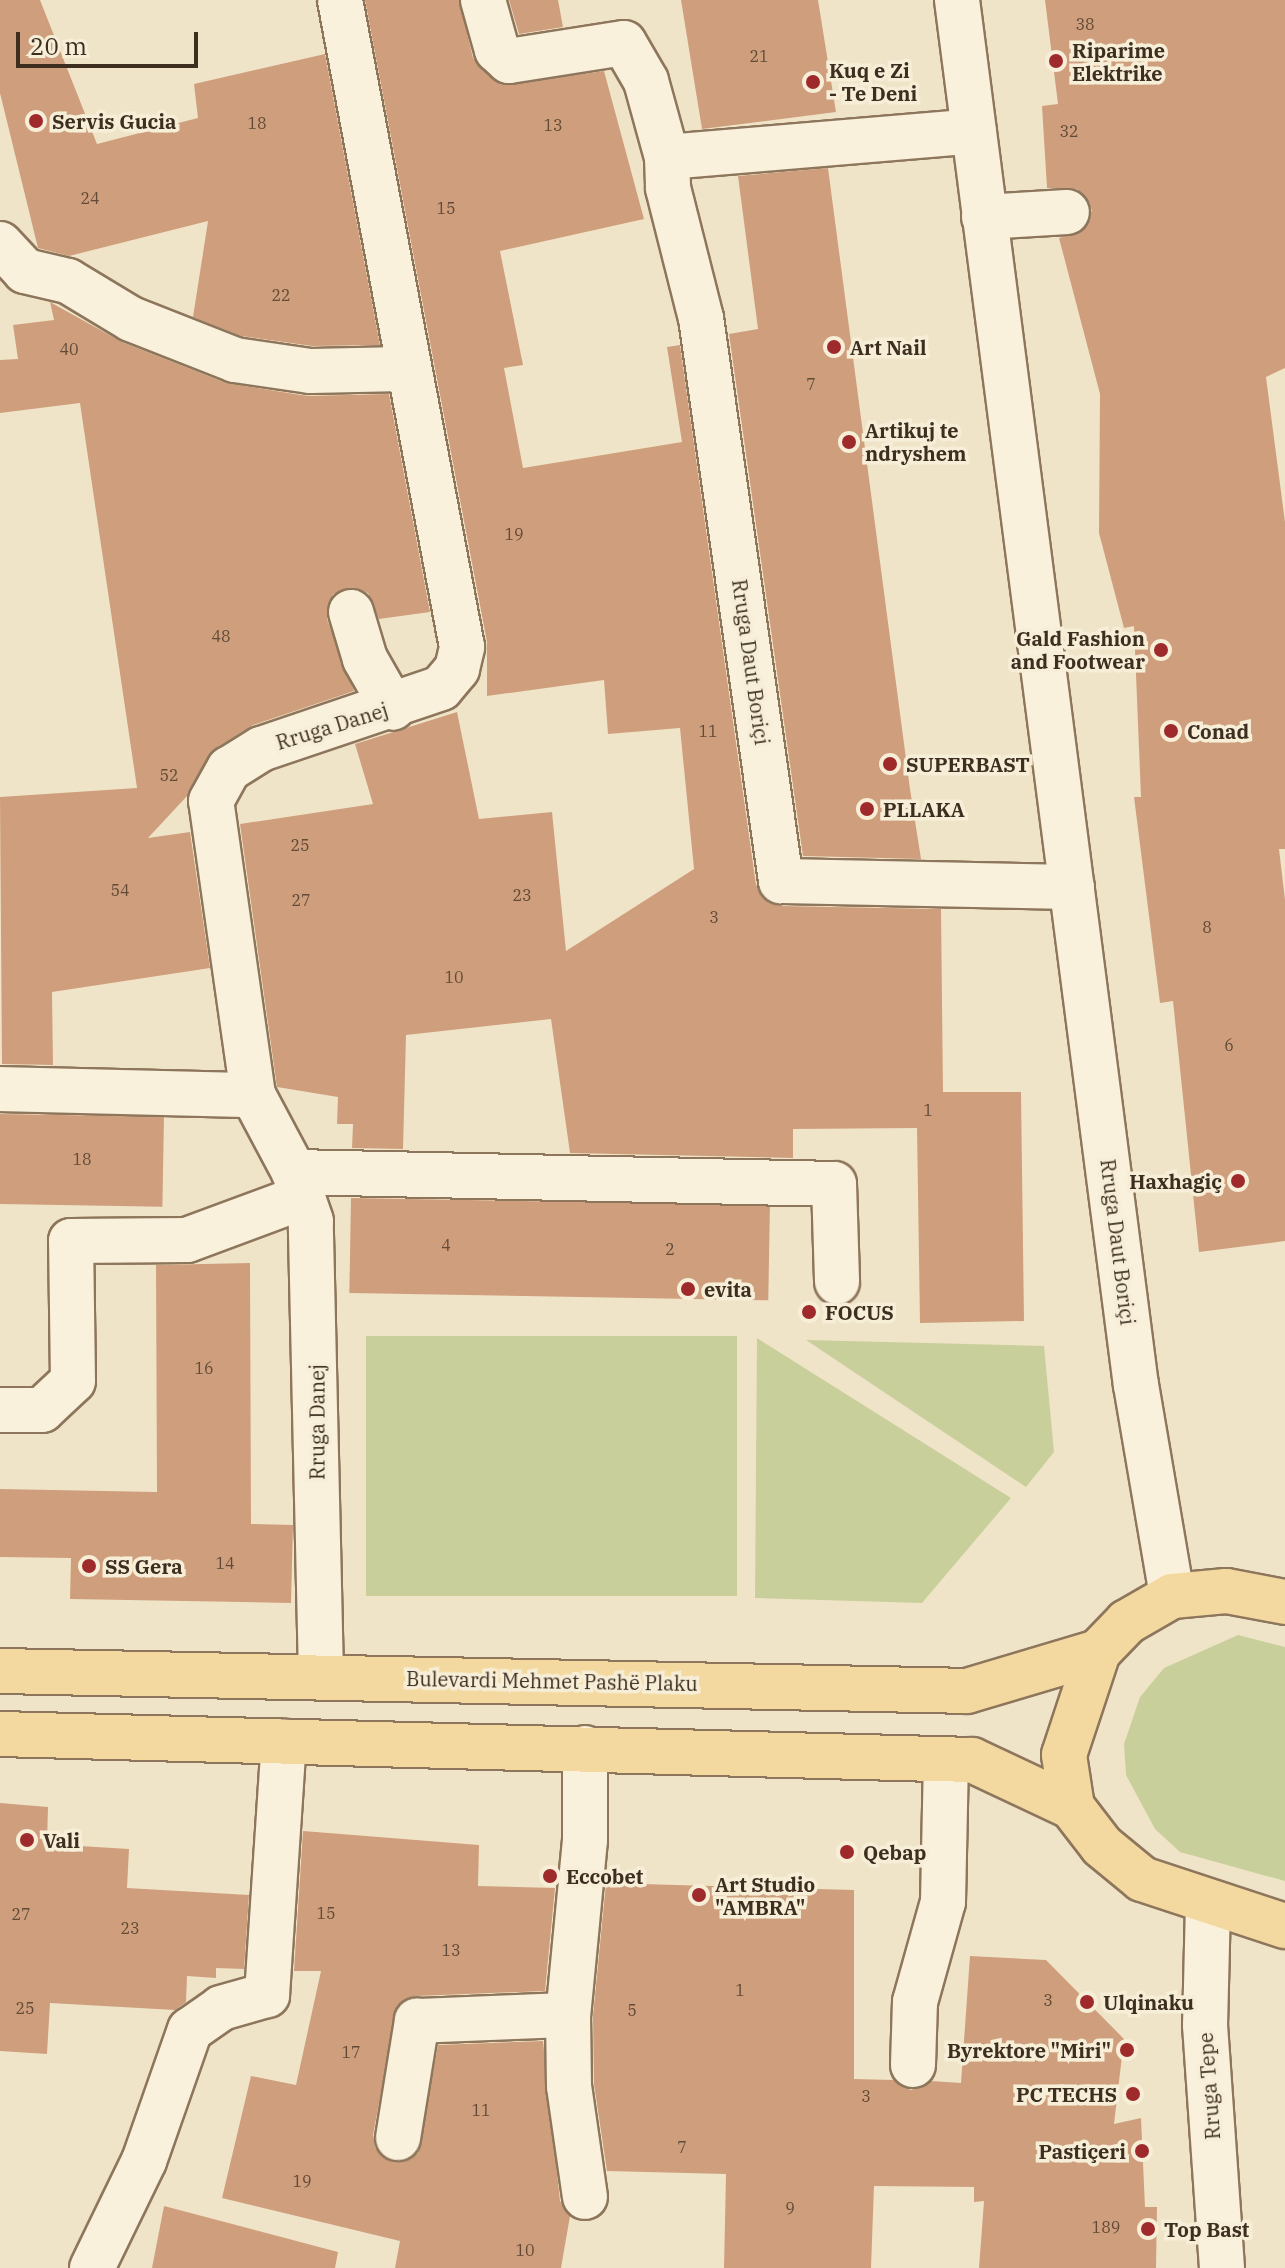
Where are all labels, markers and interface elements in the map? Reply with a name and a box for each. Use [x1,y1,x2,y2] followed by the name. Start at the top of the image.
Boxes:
[1075,14,1095,34] house number: 38
[20,16,202,66] scale bar
[30,30,87,62] text: 20 m
[1072,38,1165,85] place label: Riparime Elektrike
[749,46,769,66] house number: 21
[1047,52,1065,70] marker: Riparime Elektrike
[829,58,917,105] place label: Kuq e Zi - Te Deni
[804,73,822,91] marker: Kuq e Zi - Te Deni
[52,109,176,133] place label: Servis Gucia
[27,112,45,130] marker: Servis Gucia
[247,113,267,133] house number: 18
[543,115,563,135] house number: 13
[1059,121,1079,141] house number: 32
[80,188,100,208] house number: 24
[436,198,456,218] house number: 15
[271,285,291,305] house number: 22
[850,335,926,359] place label: Art Nail
[825,338,843,356] marker: Art Nail
[59,339,79,359] house number: 40
[806,374,816,394] house number: 7
[865,418,967,465] place label: Artikuj te ndryshem
[840,433,858,451] marker: Artikuj te ndryshem
[504,524,524,544] house number: 19
[728,578,774,746] street label: Rruga Daut Boriçi
[211,626,231,646] house number: 48
[1011,626,1145,673] place label: Gald Fashion and Footwear
[1152,641,1170,659] marker: Gald Fashion and Footwear
[273,698,391,754] street label: Rruga Danej
[1187,719,1249,743] place label: Conad
[698,721,718,741] house number: 11
[1162,722,1180,740] marker: Conad
[906,752,1030,776] place label: SUPERBAST
[881,755,899,773] marker: SUPERBAST
[159,765,179,785] house number: 52
[883,797,965,821] place label: PLLAKA
[858,800,876,818] marker: PLLAKA
[290,835,310,855] house number: 25
[110,880,130,900] house number: 54
[512,885,532,905] house number: 23
[291,890,311,910] house number: 27
[709,907,719,927] house number: 3
[1202,917,1212,937] house number: 8
[444,967,464,987] house number: 10
[1224,1035,1234,1055] house number: 6
[923,1100,933,1120] house number: 1
[72,1149,92,1169] house number: 18
[1096,1158,1140,1326] street label: Rruga Daut Boriçi
[1129,1169,1222,1193] place label: Haxhagiç
[1229,1172,1247,1190] marker: Haxhagiç
[441,1235,451,1255] house number: 4
[665,1239,675,1259] house number: 2
[704,1277,752,1301] place label: evita
[679,1280,697,1298] marker: evita
[825,1300,894,1324] place label: FOCUS
[800,1303,818,1321] marker: FOCUS
[194,1358,214,1378] house number: 16
[305,1364,329,1480] street label: Rruga Danej
[215,1553,235,1573] house number: 14
[105,1554,183,1578] place label: SS Gera
[80,1557,98,1575] marker: SS Gera
[406,1666,698,1696] street label: Bulevardi Mehmet Pashë Plaku
[43,1828,80,1852] place label: Vali
[18,1831,36,1849] marker: Vali
[863,1840,926,1864] place label: Qebap
[838,1843,856,1861] marker: Qebap
[566,1864,643,1888] place label: Eccobet
[541,1867,559,1885] marker: Eccobet
[715,1872,815,1919] place label: Art Studio "AMBRA"
[690,1886,708,1904] marker: Art Studio "AMBRA"
[316,1903,336,1923] house number: 15
[11,1904,31,1924] house number: 27
[120,1918,140,1938] house number: 23
[441,1940,461,1960] house number: 13
[735,1980,745,2000] house number: 1
[1043,1990,1053,2010] house number: 3
[1103,1990,1194,2014] place label: Ulqinaku
[1078,1993,1096,2011] marker: Ulqinaku
[15,1998,35,2018] house number: 25
[627,2000,637,2020] house number: 5
[1193,2032,1225,2140] street label: Rruga Tepe
[947,2038,1111,2062] place label: Byrektore "Miri"
[1118,2041,1136,2059] marker: Byrektore "Miri"
[341,2042,361,2062] house number: 17
[1016,2082,1117,2106] place label: PC TECHS
[1124,2085,1142,2103] marker: PC TECHS
[861,2086,871,2106] house number: 3
[471,2100,491,2120] house number: 11
[677,2137,687,2157] house number: 7
[1038,2139,1126,2163] place label: Pastiçeri
[1133,2142,1151,2160] marker: Pastiçeri
[292,2171,312,2191] house number: 19
[785,2198,795,2218] house number: 9
[1092,2217,1120,2237] house number: 189
[1164,2217,1249,2241] place label: Top Bast
[1139,2220,1157,2238] marker: Top Bast
[515,2240,535,2260] house number: 10

